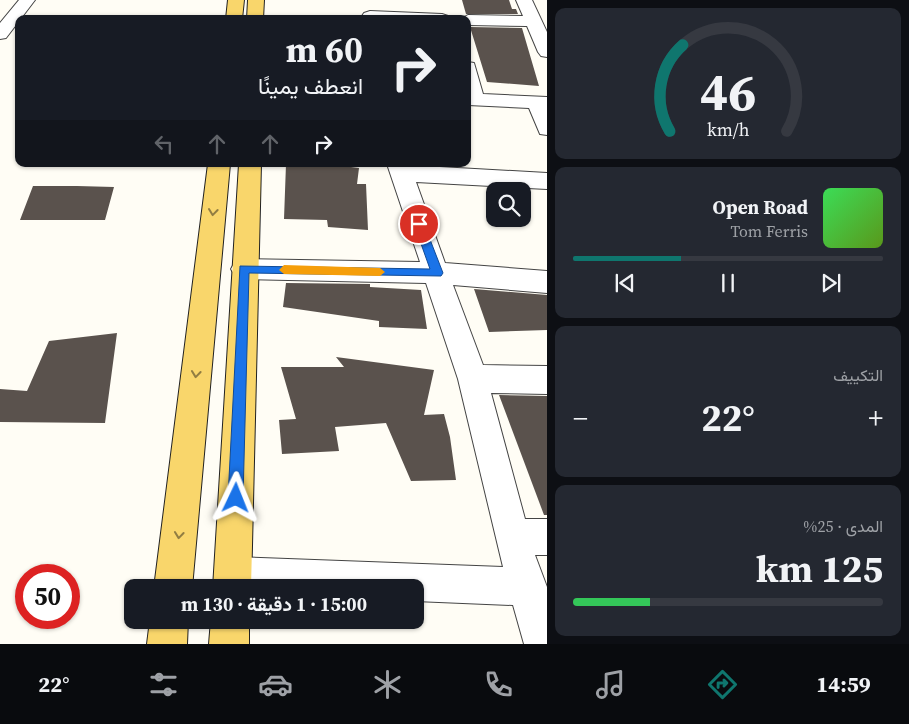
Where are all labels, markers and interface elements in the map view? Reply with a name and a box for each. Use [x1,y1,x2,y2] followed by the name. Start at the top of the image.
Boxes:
[286,26,363,74] text: 60 m
[381,35,446,100] icon: right
[700,56,756,127] text: 46
[258,71,363,101] text: انعطف يمينًا
[707,117,750,142] text: km/h
[150,130,178,158] icon: left
[203,130,231,158] icon: ahead
[256,130,284,158] icon: ahead
[309,130,337,158] icon: right
[486,182,531,227] map controls
[486,182,531,227] button: search
[713,194,808,220] text: Open Road
[398,203,440,245] pin
[208,208,219,216] one-way arrow
[405,210,433,238] icon: arrive
[731,220,808,242] text: Tom Ferris
[611,269,639,297] icon: previous
[714,269,742,297] icon: pause
[817,269,845,297] icon: next
[833,364,883,386] text: التكييف
[191,370,202,378] one-way arrow
[701,392,755,444] text: 22°
[573,399,588,437] text: −
[868,399,883,437] text: +
[209,471,261,523] position arrow
[803,515,883,537] text: المدى · 25%
[174,532,185,540] one-way arrow
[756,543,883,595] text: 125 km
[15,564,80,629] speed limit sign: 50
[181,591,367,617] text: 15:00 · 1 دقيقة · 130 m
[146,667,181,702] icon: filters
[258,667,293,702] icon: car
[370,667,405,702] icon: climate
[481,667,516,702] icon: phone
[593,667,628,702] icon: music
[705,667,740,702] icon: directions
[38,669,69,699] text: 22°
[816,669,871,699] text: 14:59

